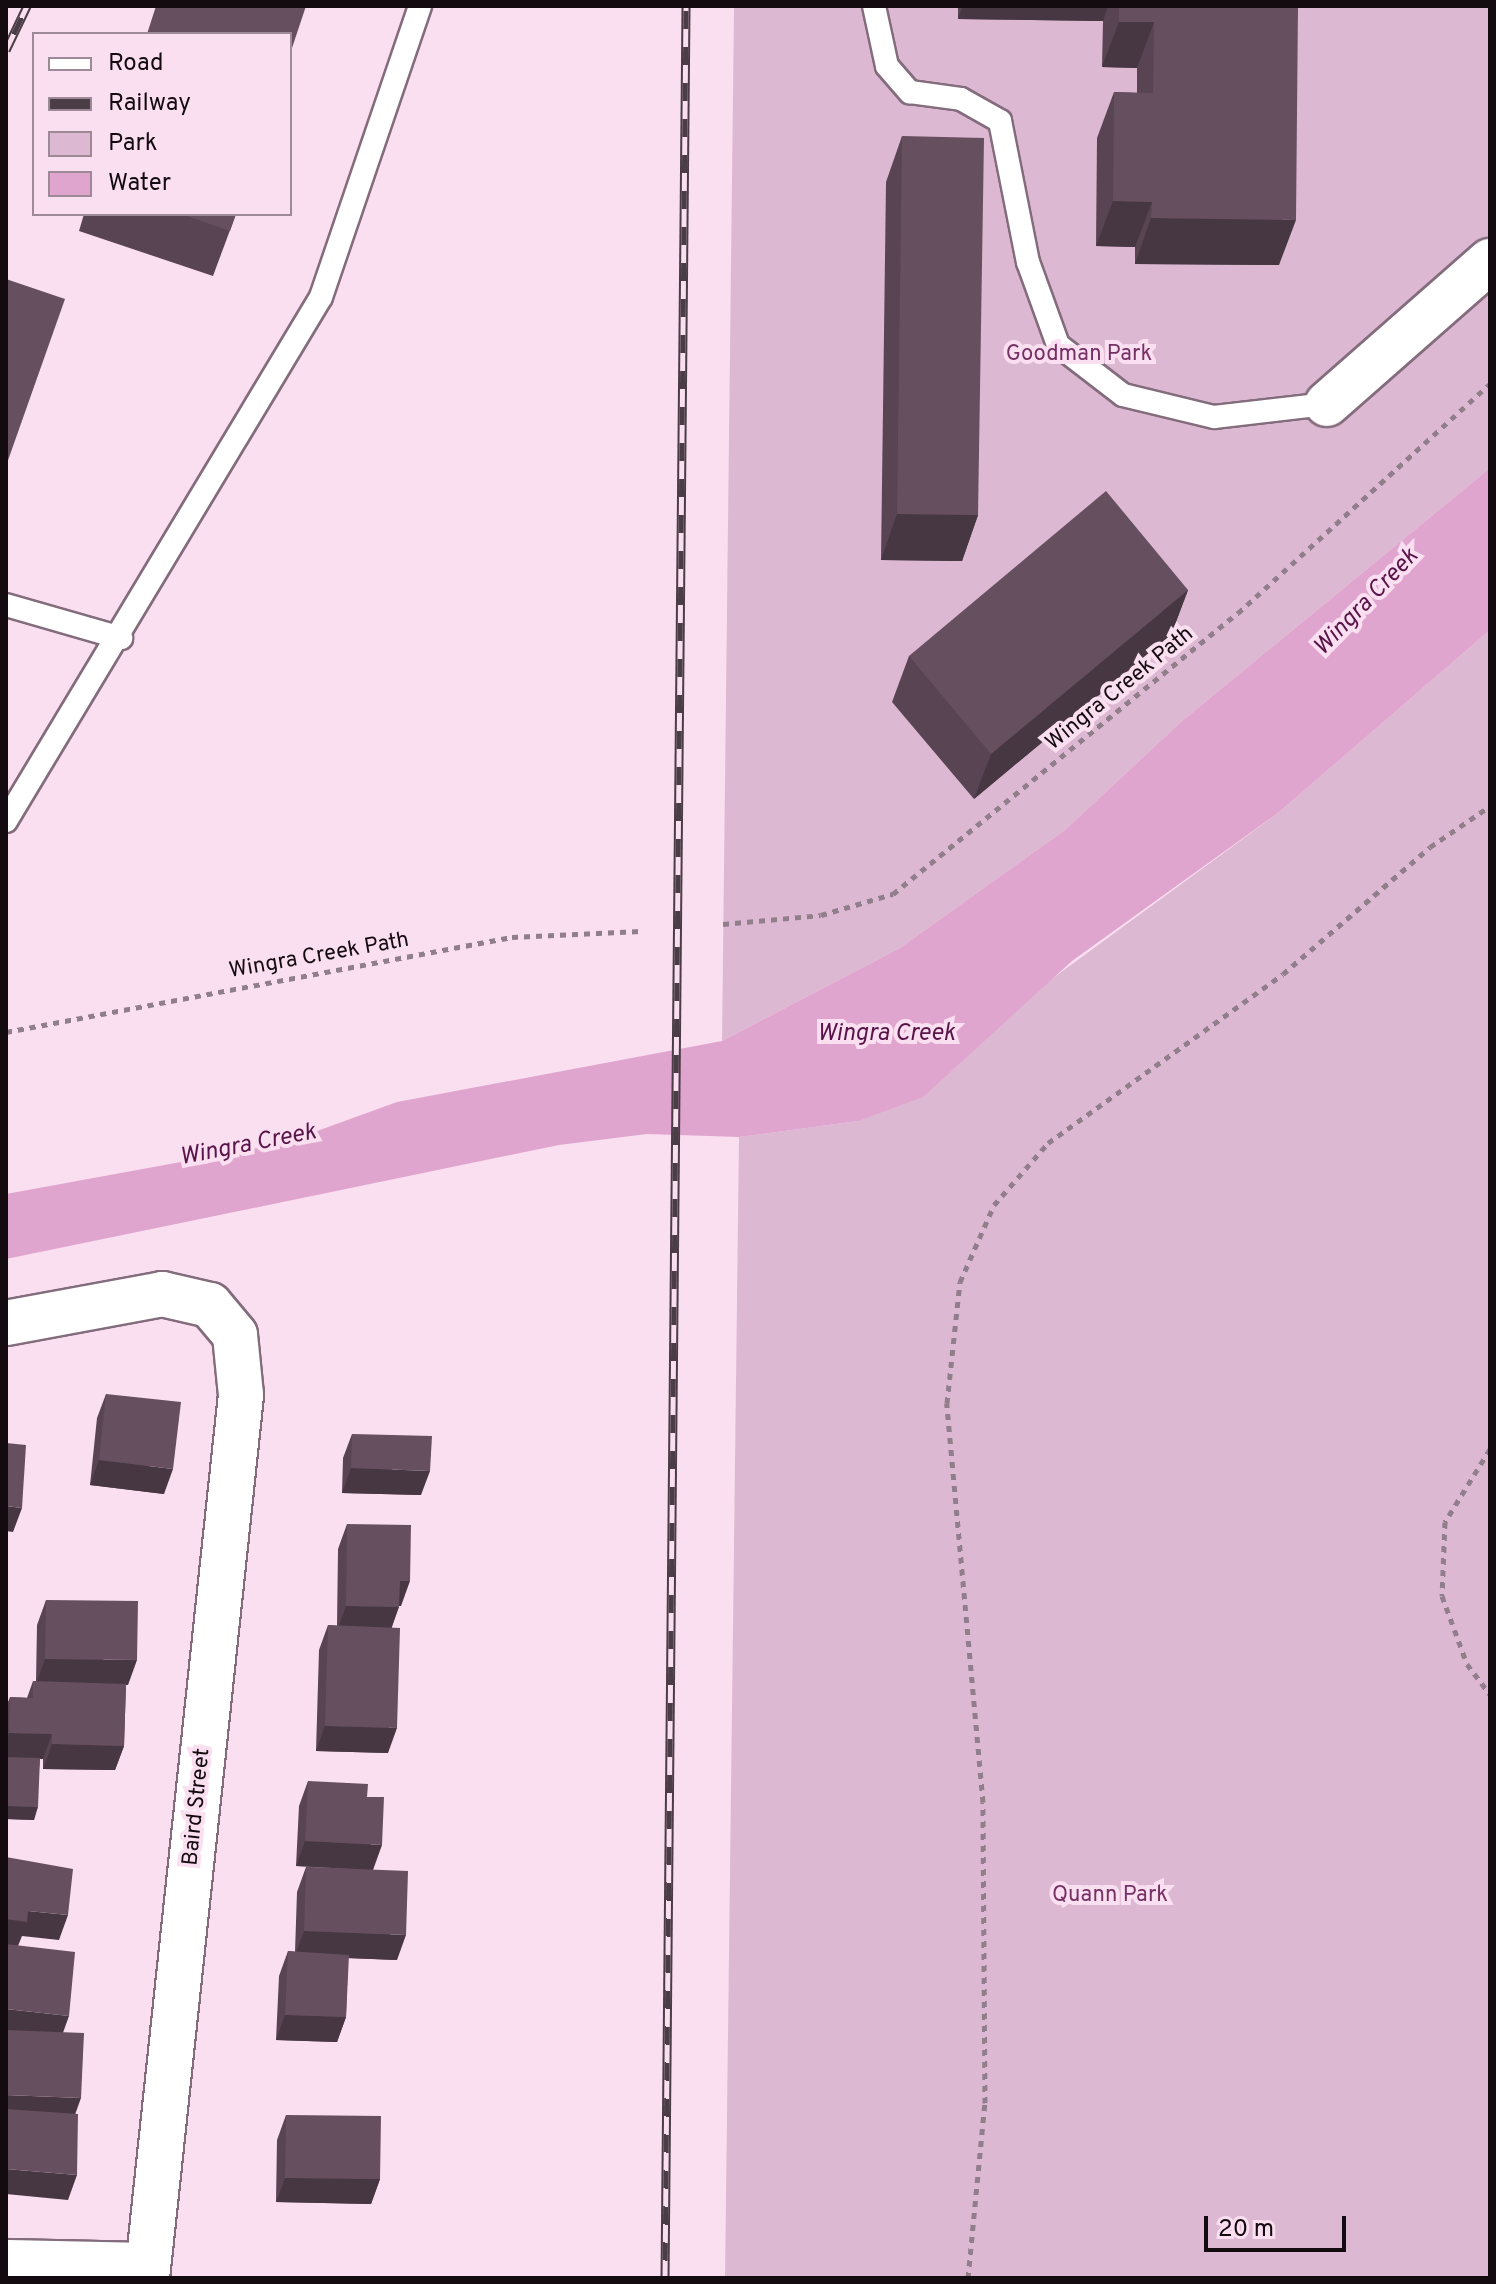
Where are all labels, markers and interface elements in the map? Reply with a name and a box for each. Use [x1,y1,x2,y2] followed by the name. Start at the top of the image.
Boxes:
[32,32,292,216] legend
[108,49,164,79] text: Road
[108,89,191,119] text: Railway
[108,129,158,159] text: Park
[108,169,171,199] text: Water
[1006,342,1152,368] park label: Goodman Park
[1309,543,1425,663] water label: Wingra Creek
[1041,621,1199,757] street label: Wingra Creek Path
[227,927,411,985] street label: Wingra Creek Path
[817,1021,955,1049] water label: Wingra Creek
[177,1119,319,1173] water label: Wingra Creek
[178,1747,216,1867] street label: Baird Street
[1052,1883,1168,1909] park label: Quann Park
[1208,2200,1350,2250] scale bar
[1218,2215,1274,2245] text: 20 m

